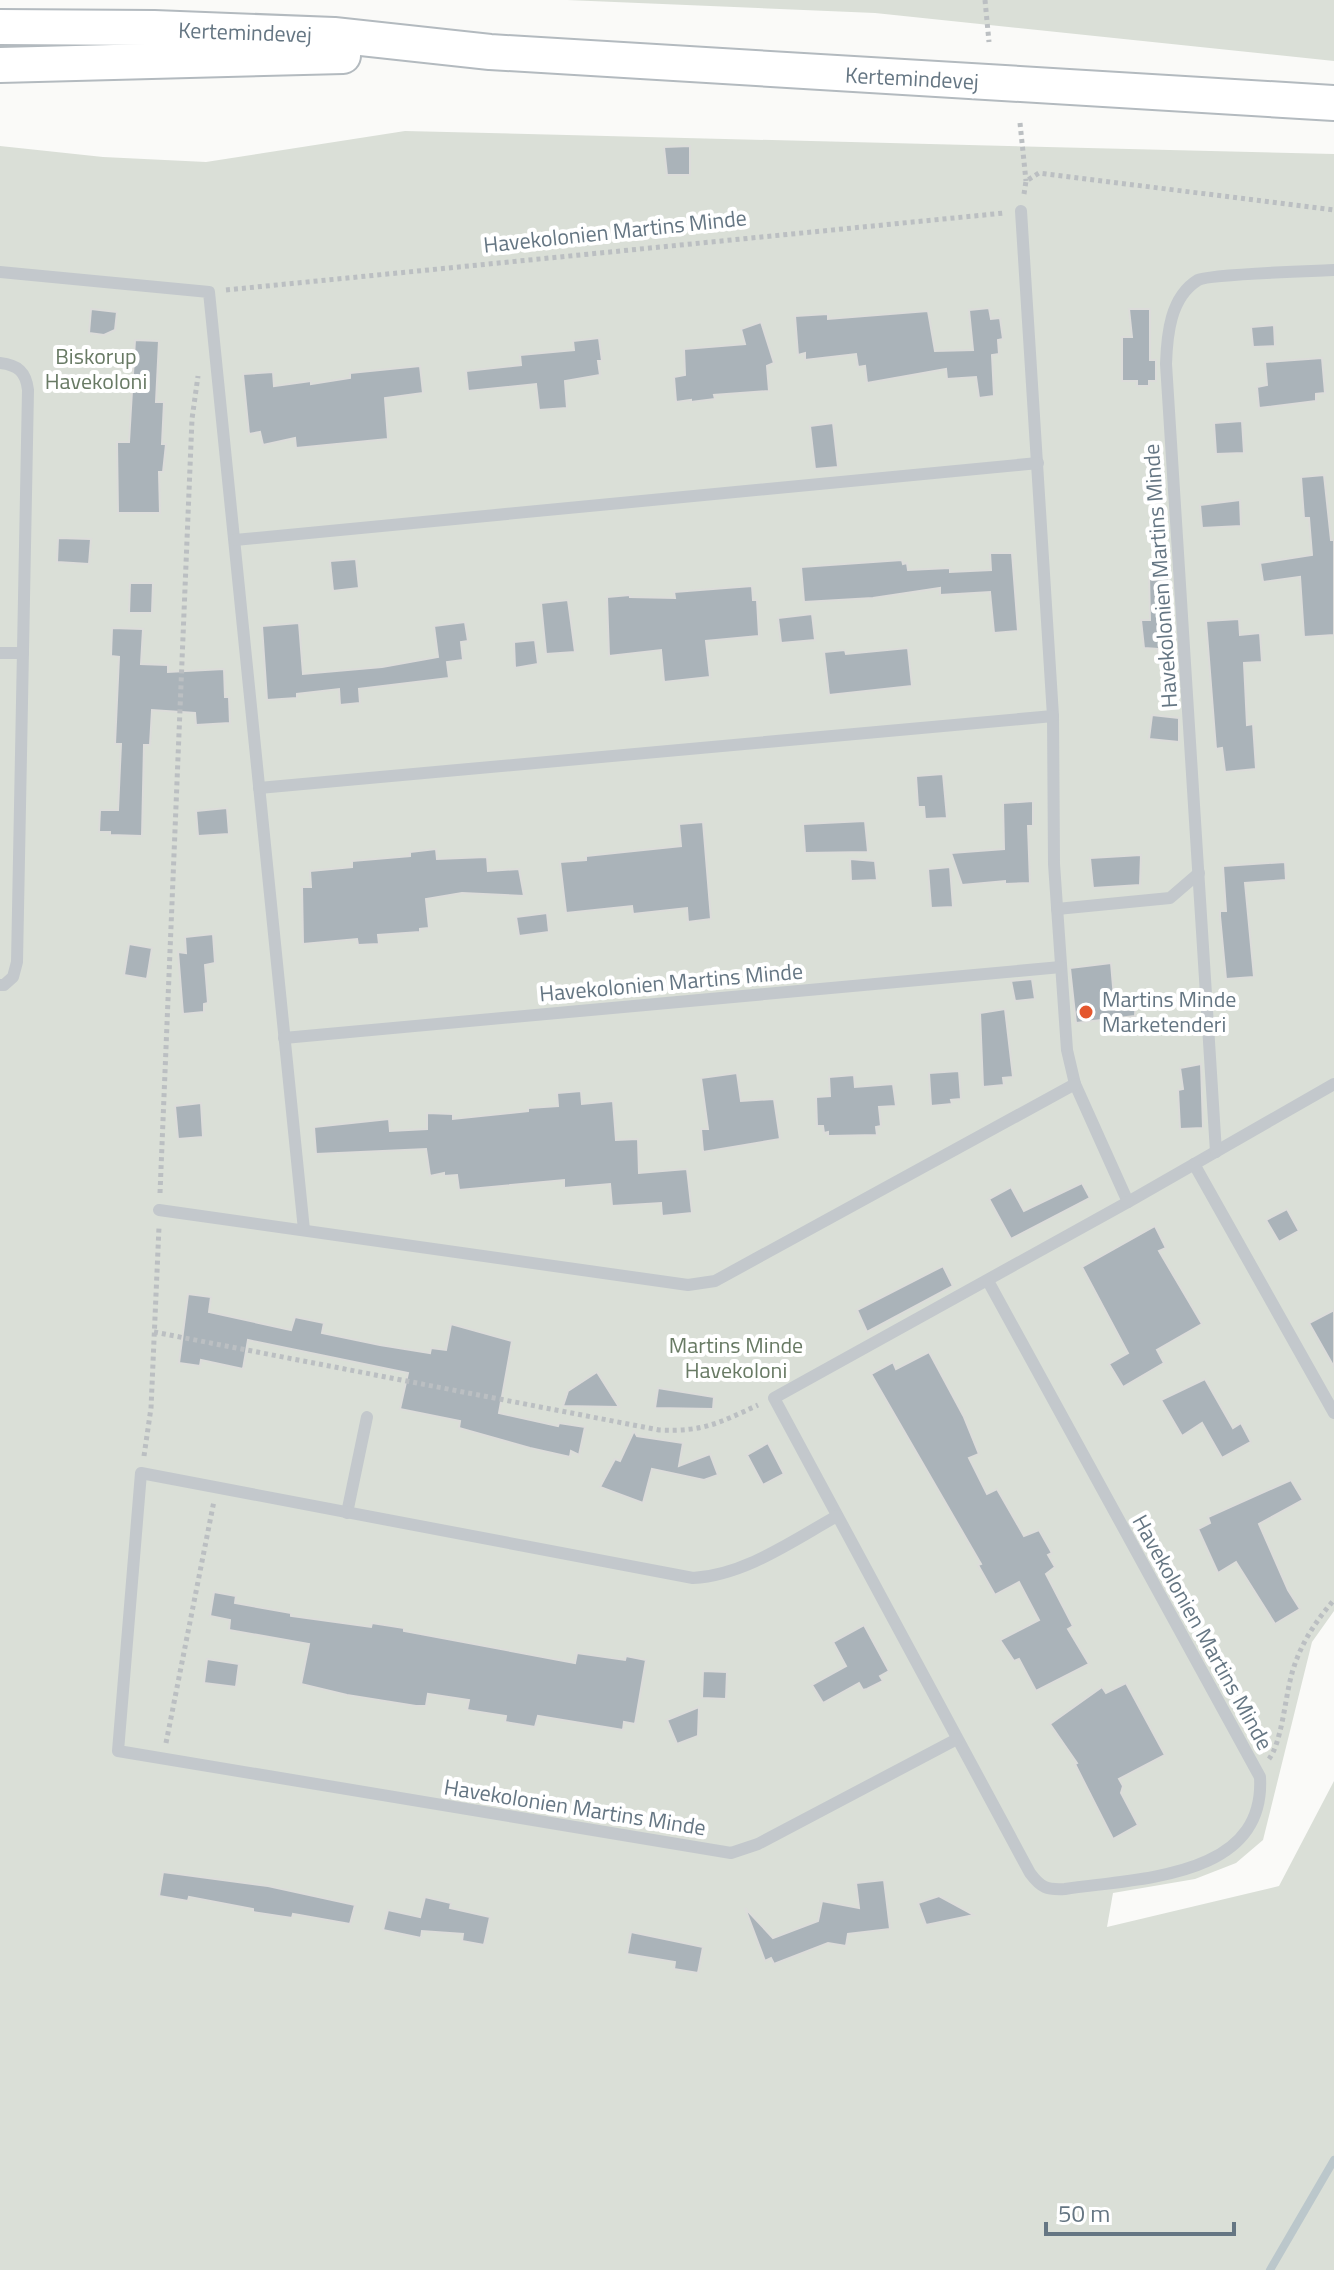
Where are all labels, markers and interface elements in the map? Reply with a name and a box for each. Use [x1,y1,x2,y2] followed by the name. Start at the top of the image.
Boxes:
[178,13,312,51] street label: Kertemindevej
[844,58,980,98] street label: Kertemindevej
[482,200,748,262] street label: Havekolonien Martins Minde
[45,339,147,398] park label: Biskorup Havekoloni
[1134,443,1186,709] street label: Havekolonien Martins Minde
[538,954,804,1010] street label: Havekolonien Martins Minde
[1102,982,1236,1041] place label: Martins Minde Marketenderi
[1077,1003,1095,1021] marker: Martins Minde Marketenderi
[669,1328,803,1387] park label: Martins Minde Havekoloni
[1124,1508,1282,1756] street label: Havekolonien Martins Minde
[442,1770,708,1844] street label: Havekolonien Martins Minde
[1046,2186,1234,2236] scale bar
[1058,2195,1110,2231] text: 50 m

